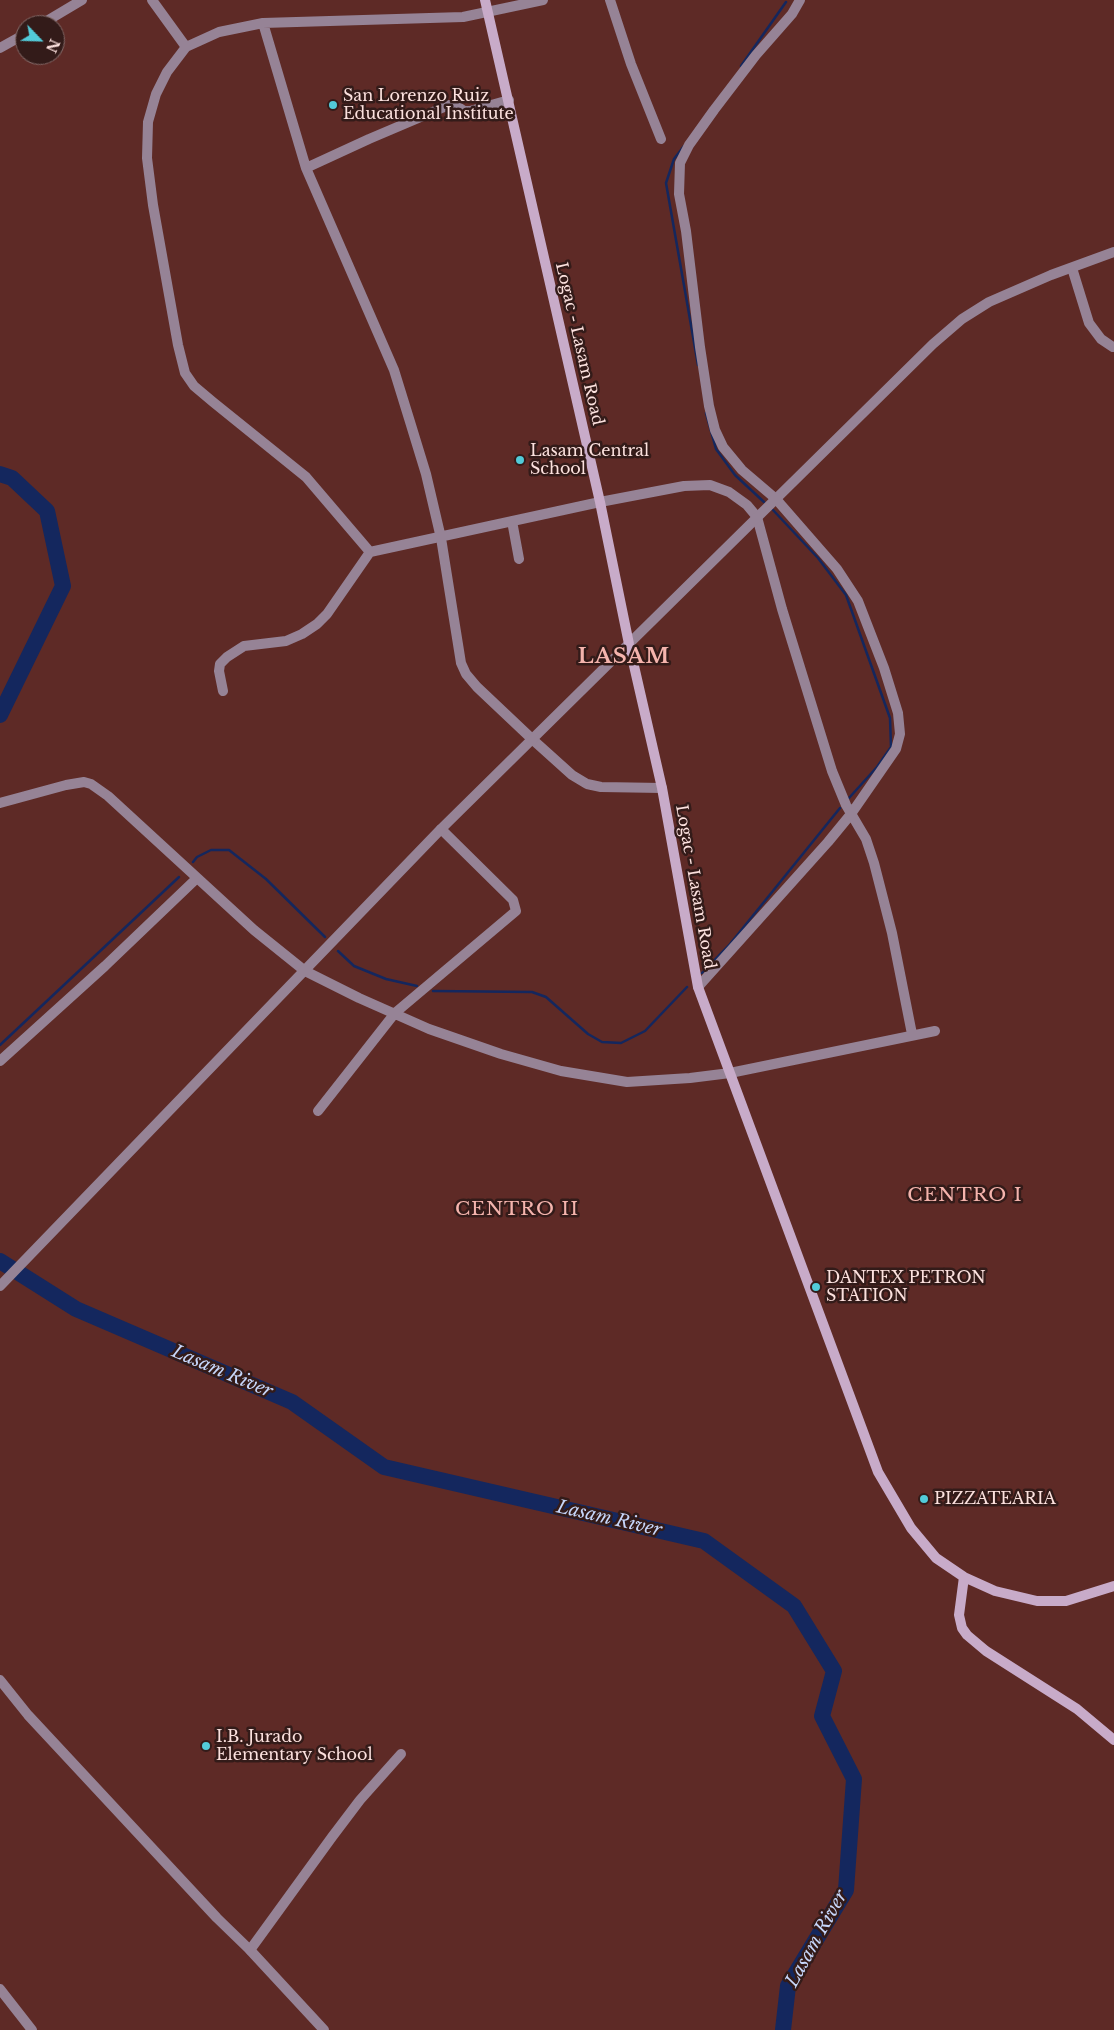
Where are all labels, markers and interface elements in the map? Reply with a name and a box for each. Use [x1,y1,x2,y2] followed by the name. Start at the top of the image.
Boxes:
[15,15,65,65] north arrow
[42,36,64,55] text: N
[343,86,514,124] place label: San Lorenzo Ruiz Educational Institute
[327,99,339,111] marker: San Lorenzo Ruiz Educational Institute
[551,261,607,427] street label: Logac - Lasam Road
[530,441,649,479] place label: Lasam Central School
[514,454,526,466] marker: Lasam Central School
[577,644,671,670] district label: LASAM
[671,803,719,971] street label: Logac - Lasam Road
[906,1185,1024,1207] district label: CENTRO I
[454,1199,580,1221] district label: CENTRO II
[826,1268,986,1306] place label: DANTEX PETRON STATION
[810,1281,822,1293] marker: DANTEX PETRON STATION
[168,1341,276,1403] water label: Lasam River
[934,1489,1056,1509] place label: PIZZATEARIA
[918,1493,930,1505] marker: PIZZATEARIA
[554,1496,664,1542] water label: Lasam River
[216,1727,373,1765] place label: I.B. Jurado Elementary School
[200,1740,212,1752] marker: I.B. Jurado Elementary School
[782,1887,852,1991] water label: Lasam River

